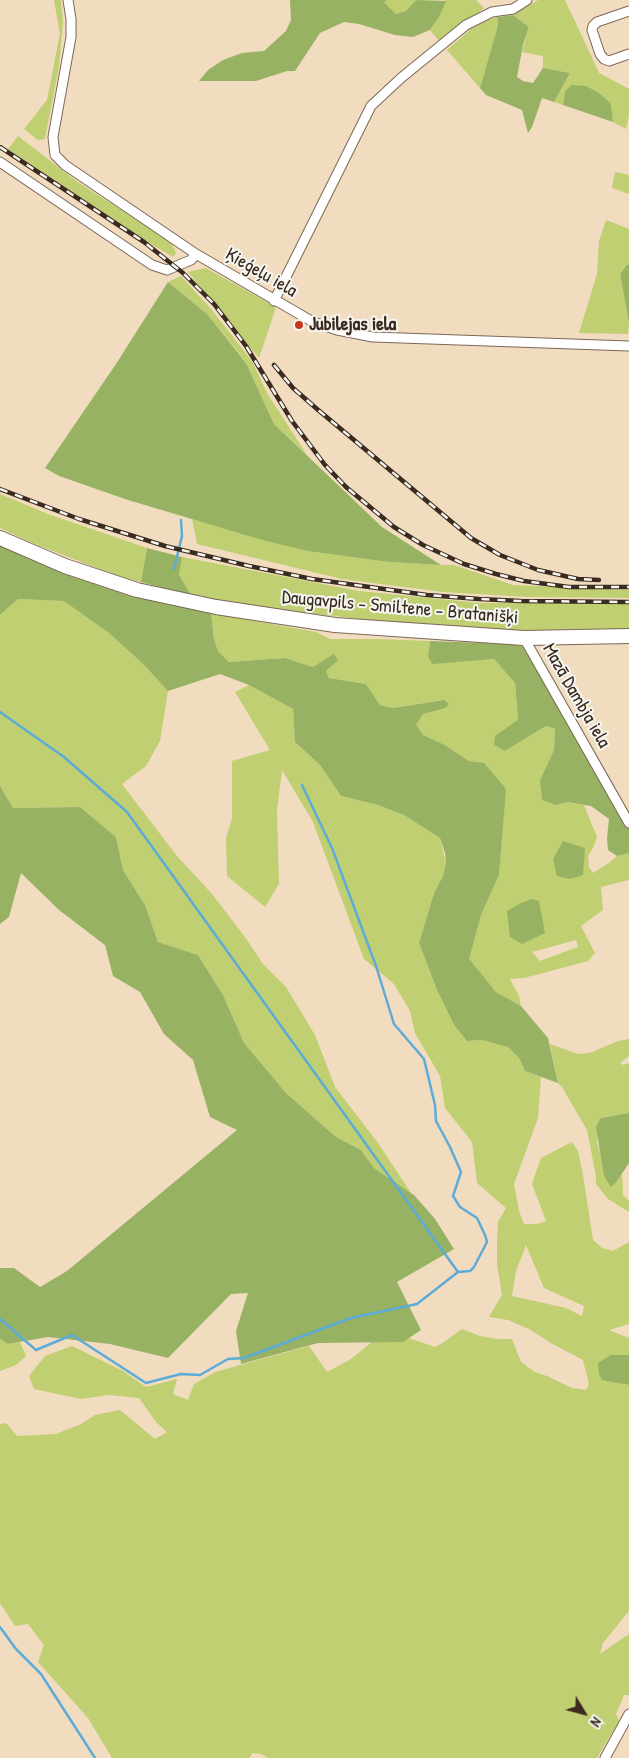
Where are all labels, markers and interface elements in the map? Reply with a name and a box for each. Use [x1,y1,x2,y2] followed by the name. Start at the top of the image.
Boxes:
[221,243,301,303] street label: Ķieģeļu iela
[309,314,396,336] place label: Jubilejas iela
[293,319,305,331] marker: Jubilejas iela
[281,586,519,630] street label: Daugavpils - Smiltene - Bratanišķi
[537,640,615,752] street label: Mazā Dambja iela
[559,1688,609,1738] north arrow
[587,1714,606,1731] text: N

